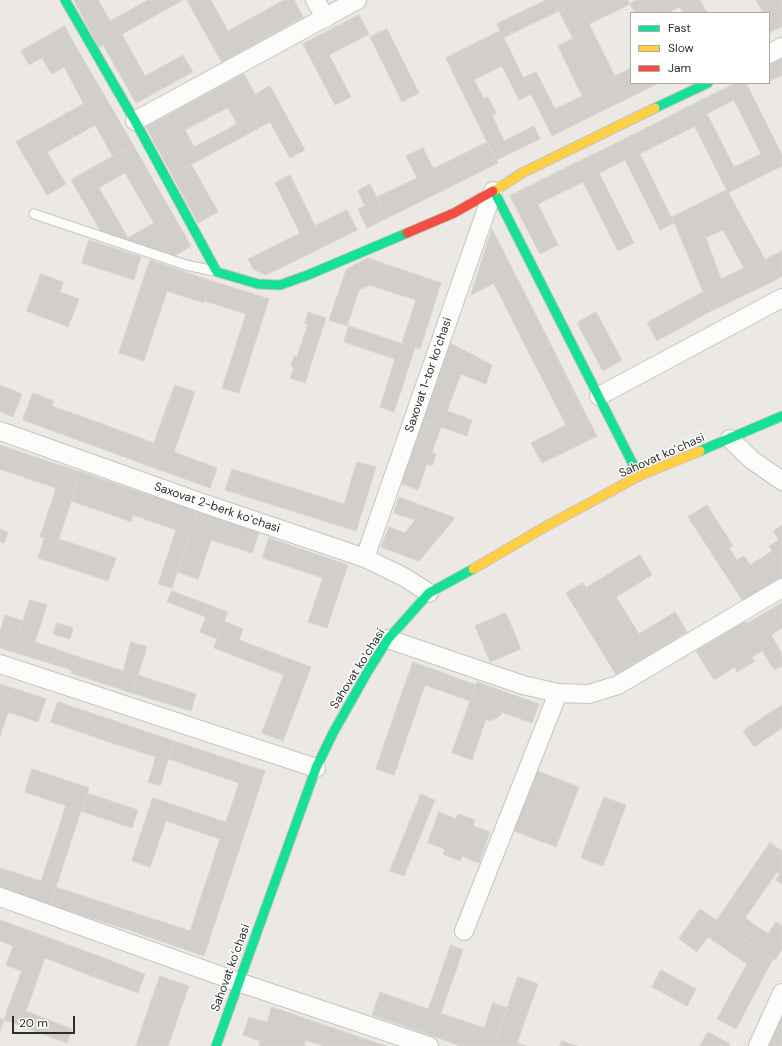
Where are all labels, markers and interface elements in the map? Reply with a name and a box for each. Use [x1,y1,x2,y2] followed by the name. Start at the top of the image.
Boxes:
[630,12,770,84] legend
[668,20,691,36] text: Fast
[668,40,694,56] text: Slow
[668,60,691,76] text: Jam
[403,316,455,434] street label: Saxovat 1-tor koʻchasi
[617,431,707,481] street label: Sahovat koʻchasi
[152,480,282,536] street label: Saxovat 2-berk koʻchasi
[327,626,389,712] street label: Sahovat koʻchasi
[208,922,254,1014] street label: Sahovat koʻchasi
[14,1008,77,1034] scale bar
[19,1015,48,1031] text: 20 m

